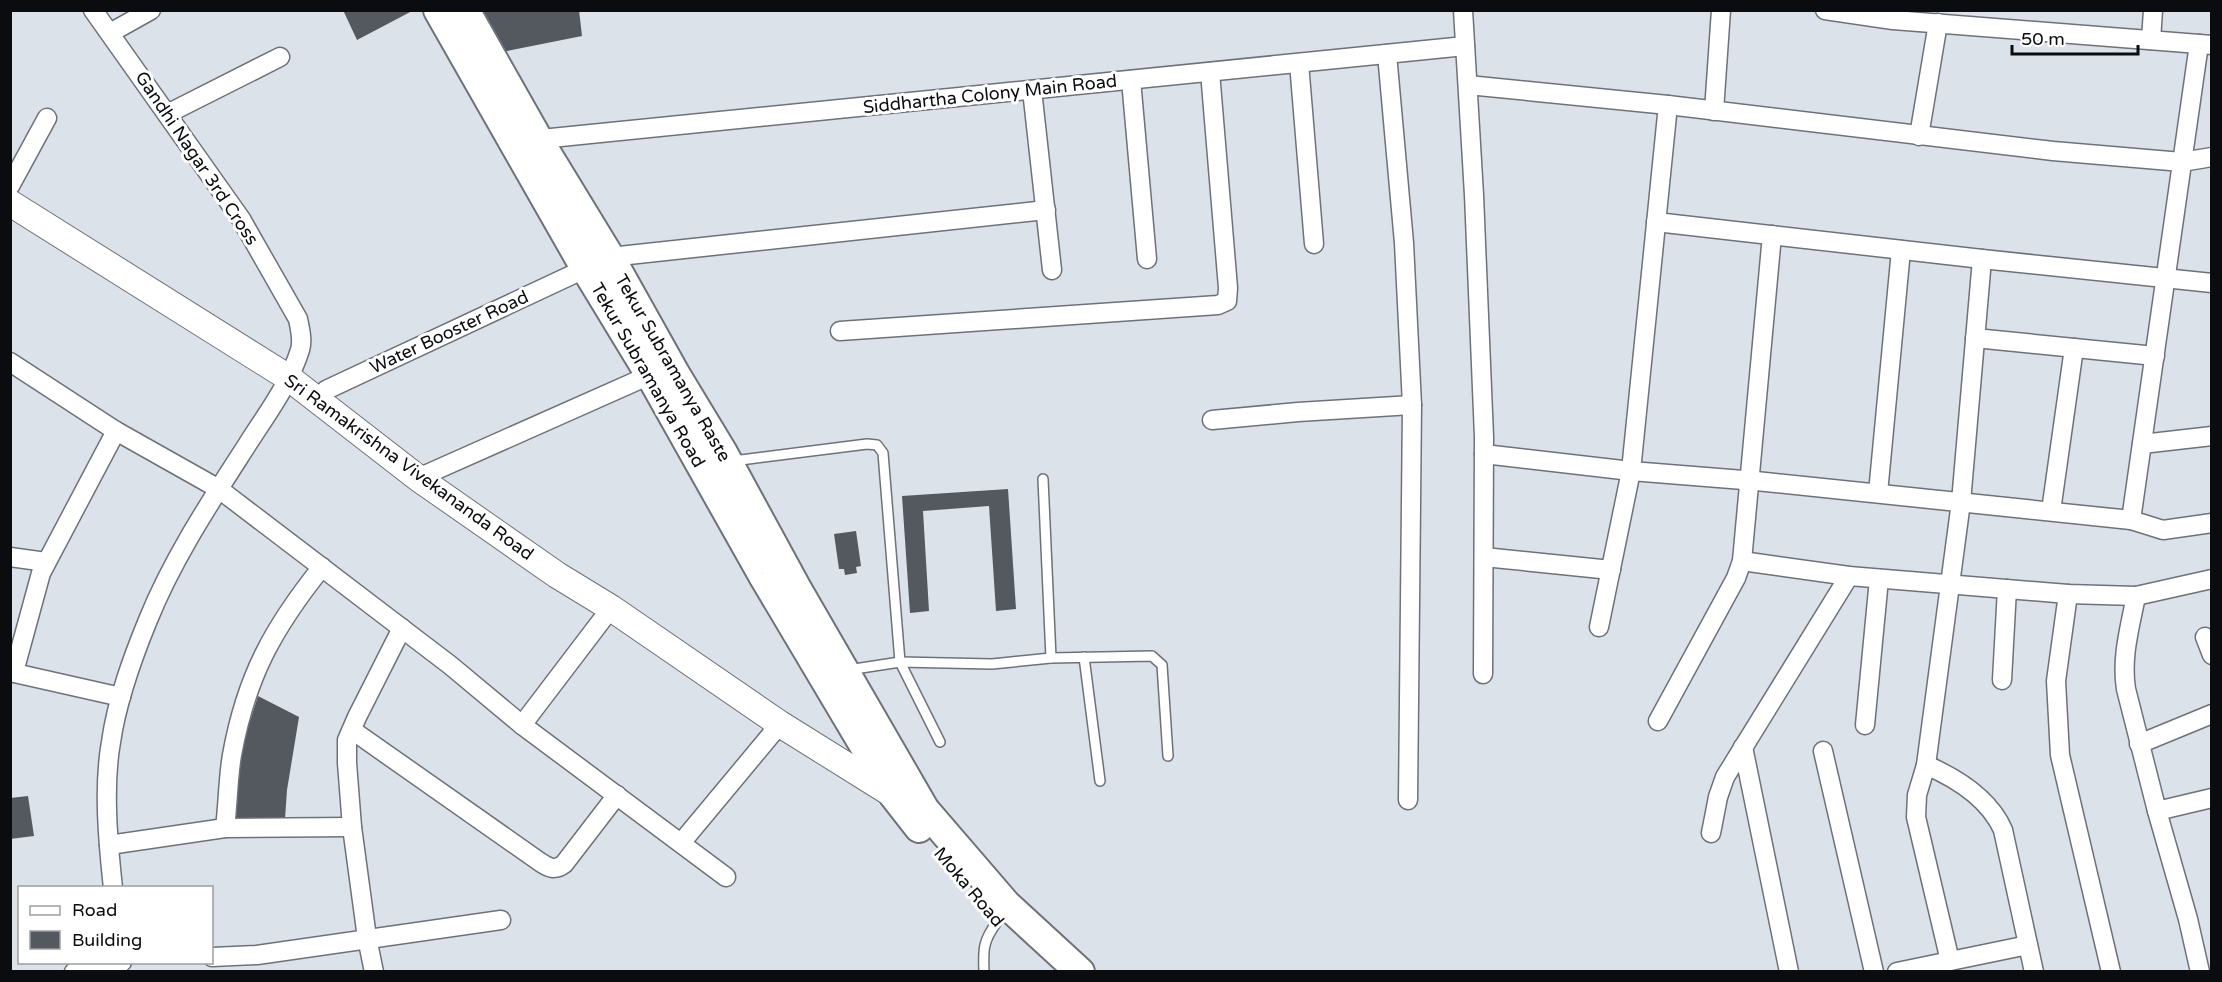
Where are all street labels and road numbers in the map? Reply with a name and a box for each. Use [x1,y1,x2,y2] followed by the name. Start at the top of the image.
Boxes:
[131,67,263,249] street label: Gandhi Nagar 3rd Cross
[862,70,1118,118] street label: Siddhartha Colony Main Road
[610,270,736,466] street label: Tekur Subramanya Raste
[586,279,710,471] street label: Tekur Subramanya Road
[366,286,532,378] street label: Water Booster Road
[280,369,538,565] street label: Sri Ramakrishna Vivekananda Road
[929,842,1009,932] street label: Moka Road

